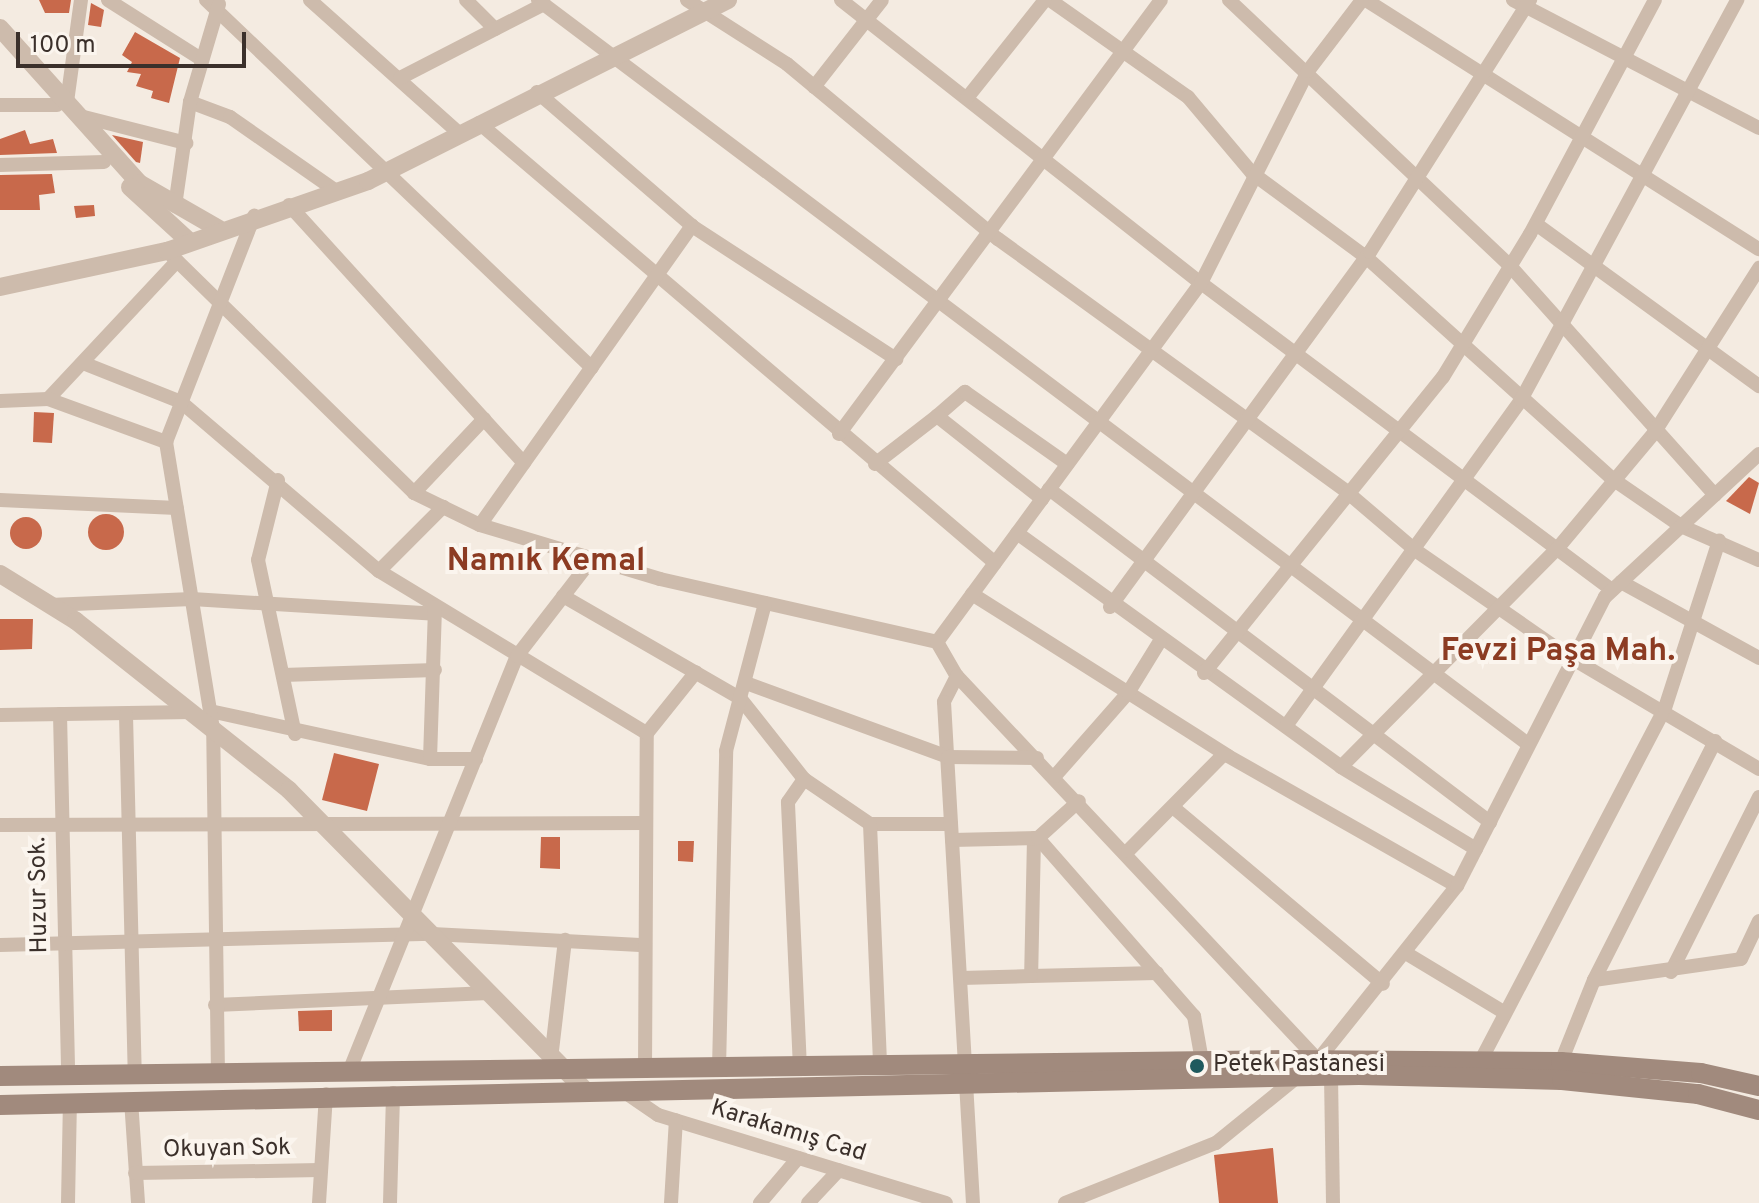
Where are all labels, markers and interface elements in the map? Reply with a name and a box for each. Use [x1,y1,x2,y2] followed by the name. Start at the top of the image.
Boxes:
[20,16,250,66] scale bar
[30,31,96,61] text: 100 m
[447,543,645,581] district label: Namık Kemal
[1441,633,1675,671] district label: Fevzi Paşa Mah.
[25,836,55,954] street label: Huzur Sok.
[1213,1052,1385,1080] place label: Petek Pastanesi
[1188,1057,1206,1075] marker: Petek Pastanesi
[707,1095,869,1169] street label: Karakamış Cad
[163,1134,291,1166] street label: Okuyan Sok

